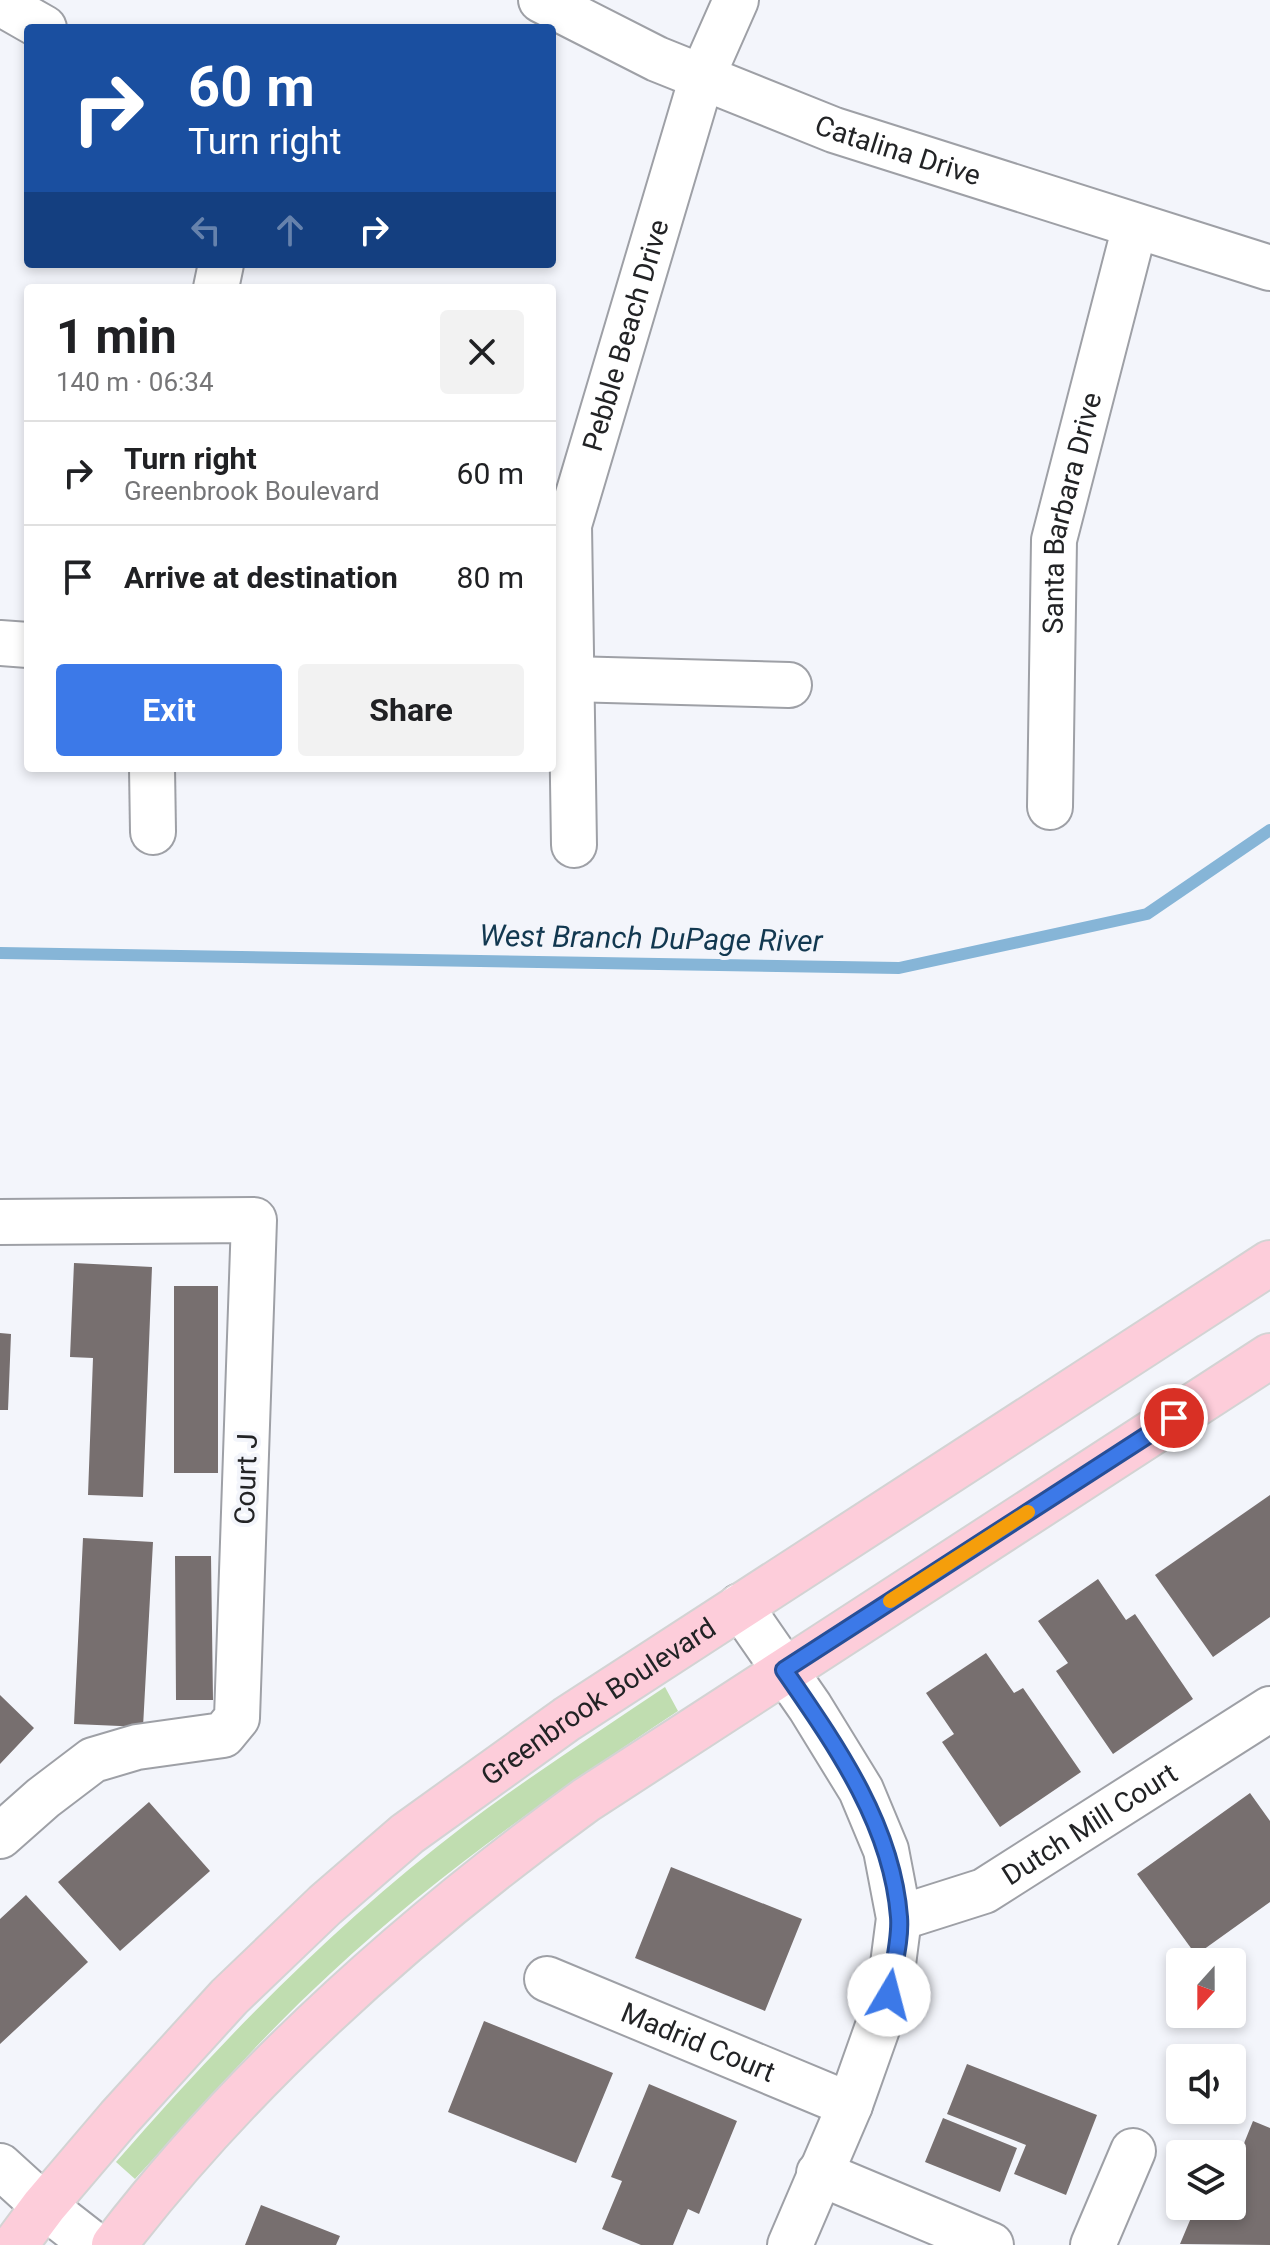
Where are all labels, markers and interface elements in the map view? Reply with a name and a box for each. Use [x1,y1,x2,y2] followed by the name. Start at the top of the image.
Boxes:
[188,54,315,120] text: 60 m
[56,56,160,160] icon: right
[810,108,985,192] street label: Catalina Drive
[188,121,341,163] text: Turn right
[184,208,228,252] icon: left
[268,208,312,252] icon: ahead
[352,208,396,252] icon: right
[575,216,675,455] street label: Pebble Beach Drive
[56,308,177,365] text: 1 min
[440,310,524,394] button: close
[56,367,214,397] text: 140 m · 06:34
[1036,389,1108,634] street label: Santa Barbara Drive
[124,441,257,476] text: Turn right
[56,451,100,495] icon: right
[457,456,524,491] text: 60 m
[124,476,380,506] text: Greenbrook Boulevard
[56,555,100,599] icon: arrive
[124,560,398,595] text: Arrive at destination
[457,560,524,595] text: 80 m
[56,664,282,756] button: Exit
[298,664,524,756] button: Share
[479,918,824,959] water label: West Branch DuPage River
[1140,1384,1208,1452] pin
[1152,1396,1196,1440] icon: arrive
[228,1433,264,1525] street label: Court J
[475,1611,722,1792] street label: Greenbrook Boulevard
[996,1756,1183,1892] street label: Dutch Mill Court
[1166,1948,1246,2028] north arrow
[1166,1948,1246,2220] map controls
[847,1953,931,2037] position arrow
[617,1995,780,2089] street label: Madrid Court
[1166,2044,1246,2124] button: sound
[1166,2140,1246,2220] button: layers

